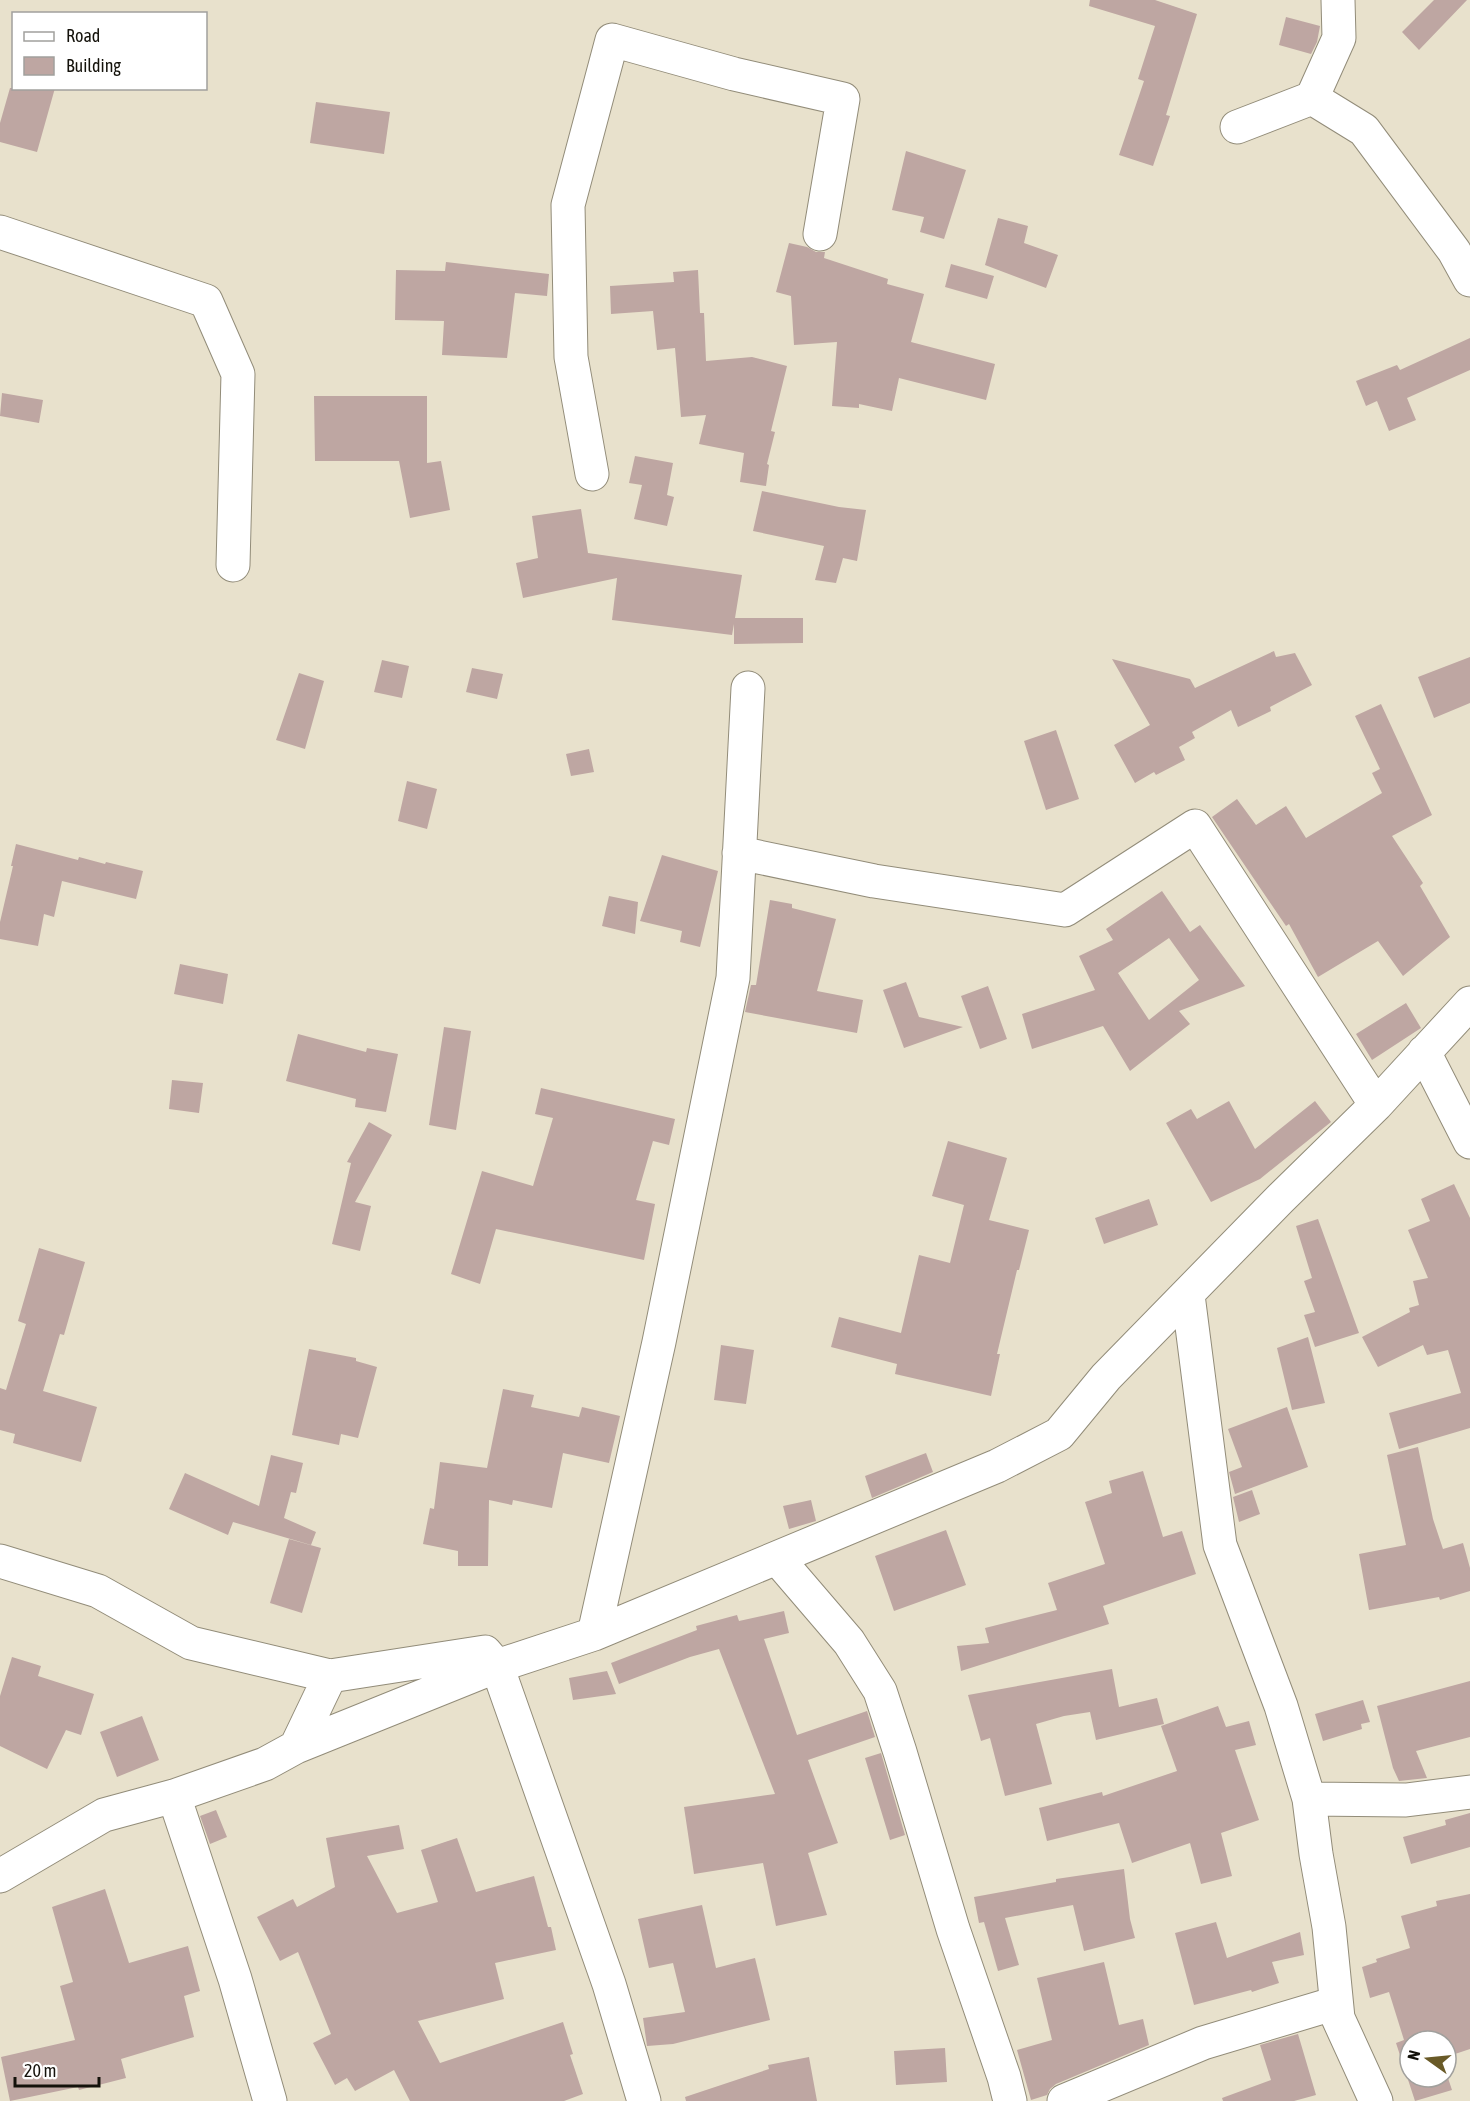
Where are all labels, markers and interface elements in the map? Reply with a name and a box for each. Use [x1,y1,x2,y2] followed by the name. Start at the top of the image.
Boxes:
[12,12,207,90] legend
[66,25,100,46] text: Road
[66,55,121,76] text: Building
[1398,2029,1458,2089] north arrow
[1404,2048,1423,2062] text: N
[15,2050,99,2088] scale bar
[24,2060,56,2081] text: 20 m

